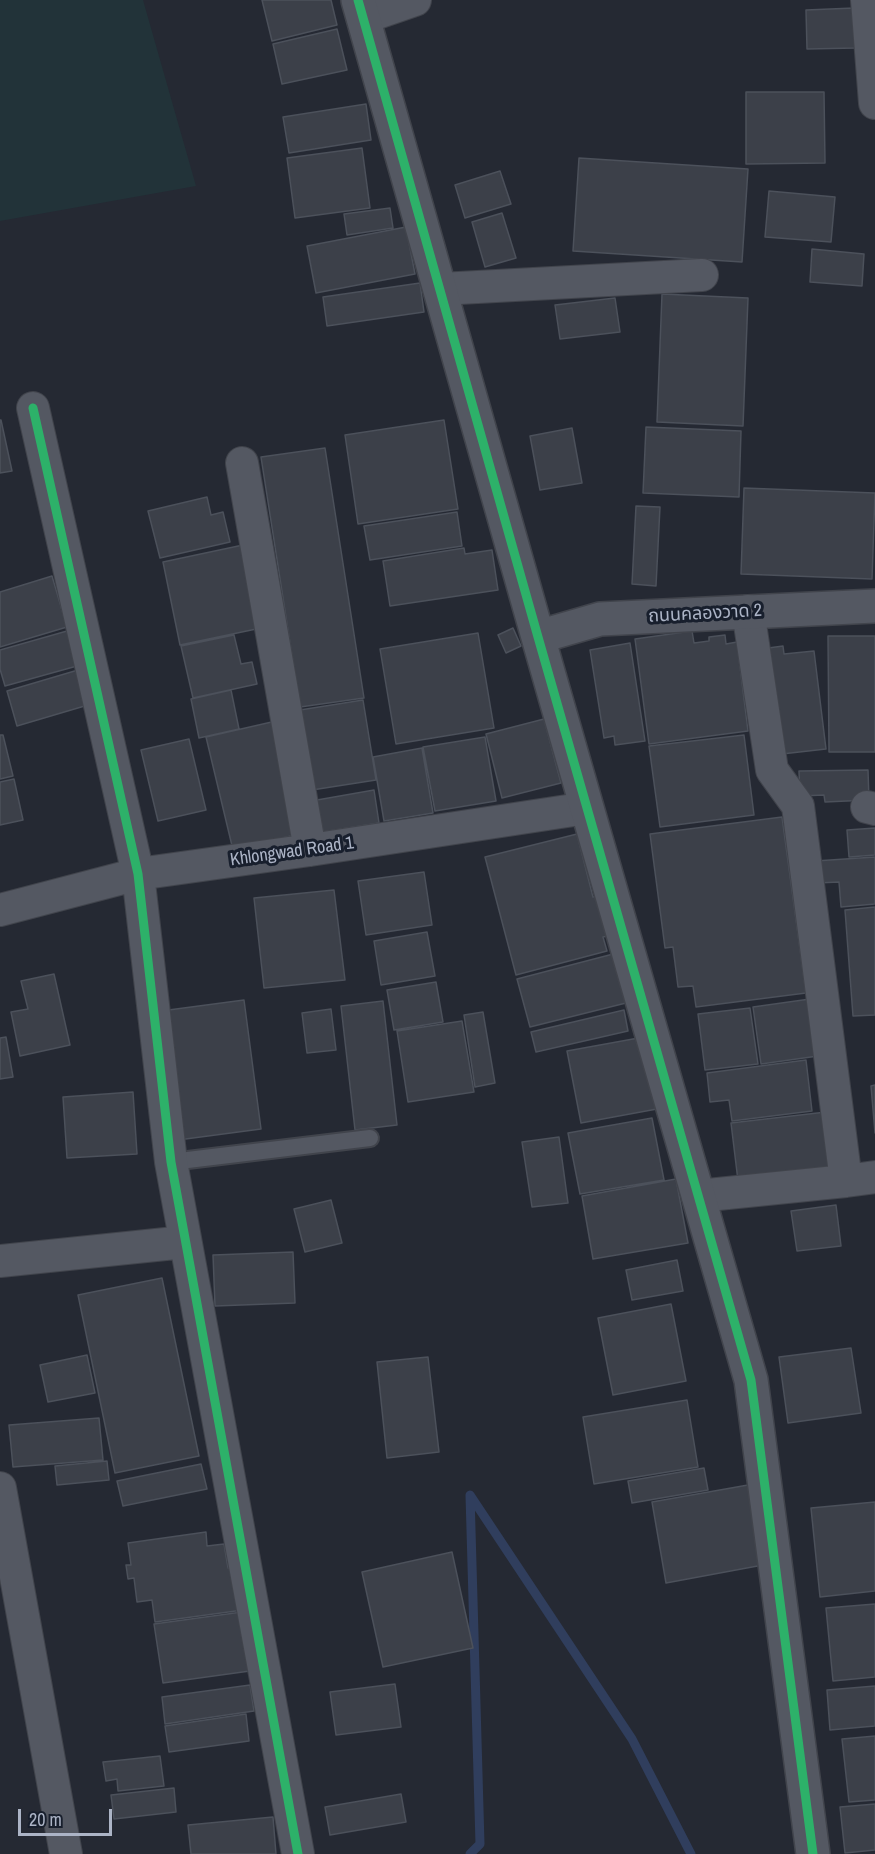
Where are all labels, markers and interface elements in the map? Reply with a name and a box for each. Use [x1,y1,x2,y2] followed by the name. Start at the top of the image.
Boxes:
[648,600,762,628] street label: ถนนคลองวาด 2
[229,833,355,871] street label: Khlongwad Road 1
[21,1797,116,1835] scale bar
[29,1807,62,1832] text: 20 m

